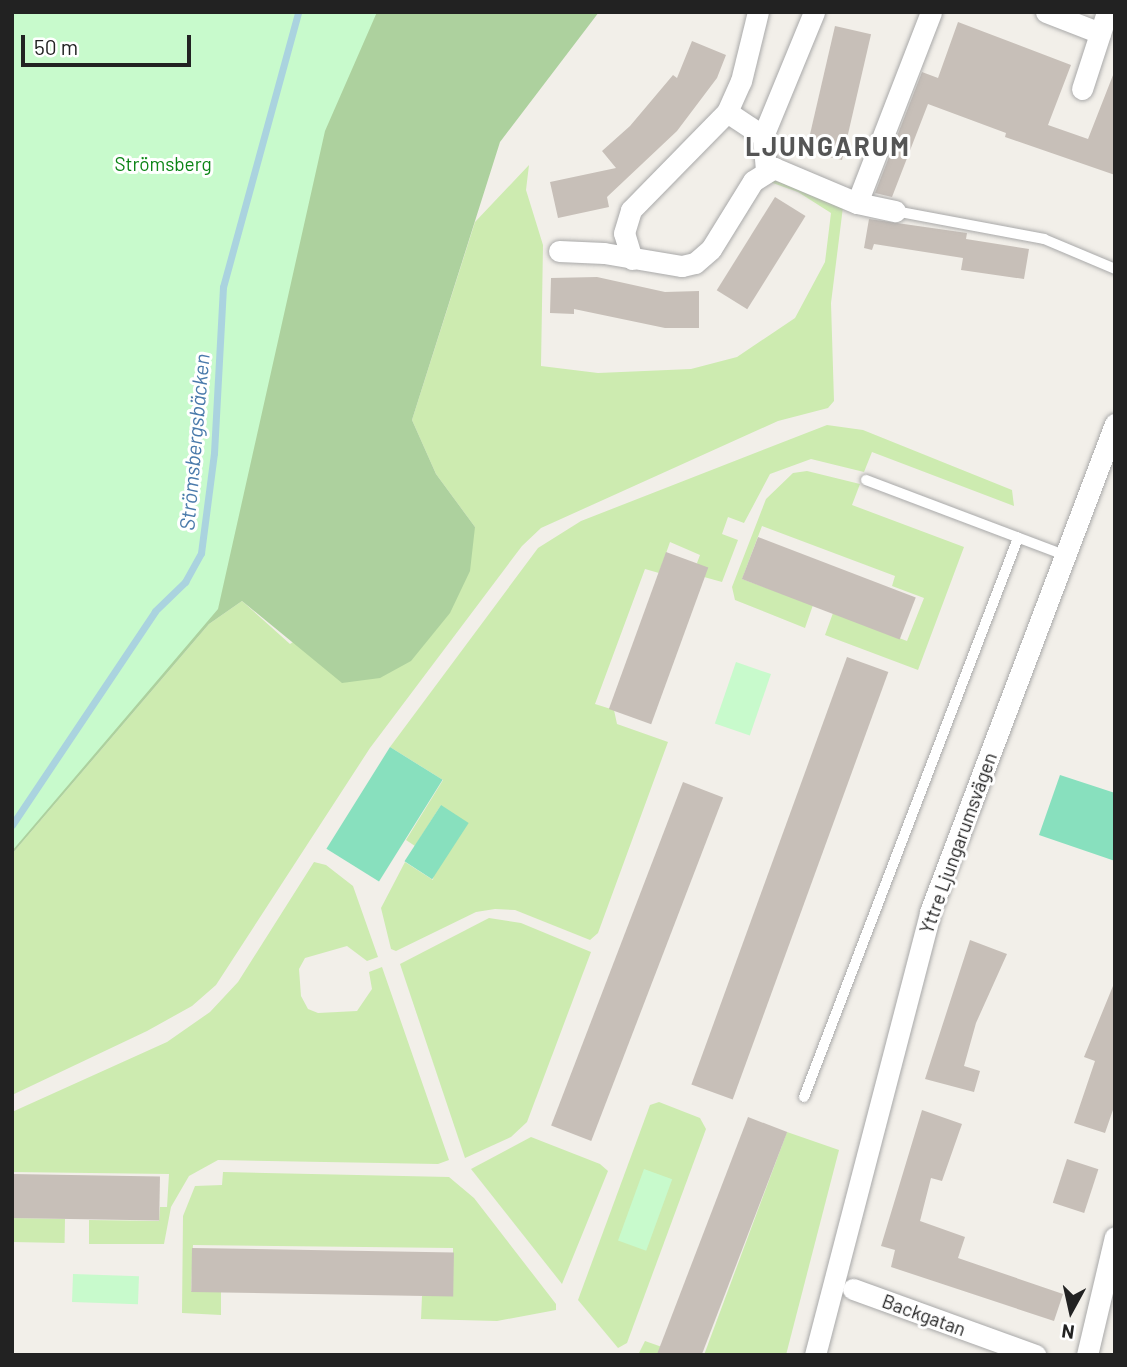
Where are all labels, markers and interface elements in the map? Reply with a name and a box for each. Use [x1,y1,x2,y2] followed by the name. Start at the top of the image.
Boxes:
[24,21,194,65] scale bar
[34,34,78,59] text: 50 m
[746,130,910,162] district label: LJUNGARUM
[114,153,212,175] park label: Strömsberg
[174,353,214,531] water label: Strömsbergsbäcken
[915,749,1001,937] street label: Yttre Ljungarumsvägen
[1036,1276,1106,1346] north arrow
[879,1289,969,1341] street label: Backgatan
[1060,1320,1076,1345] text: N

